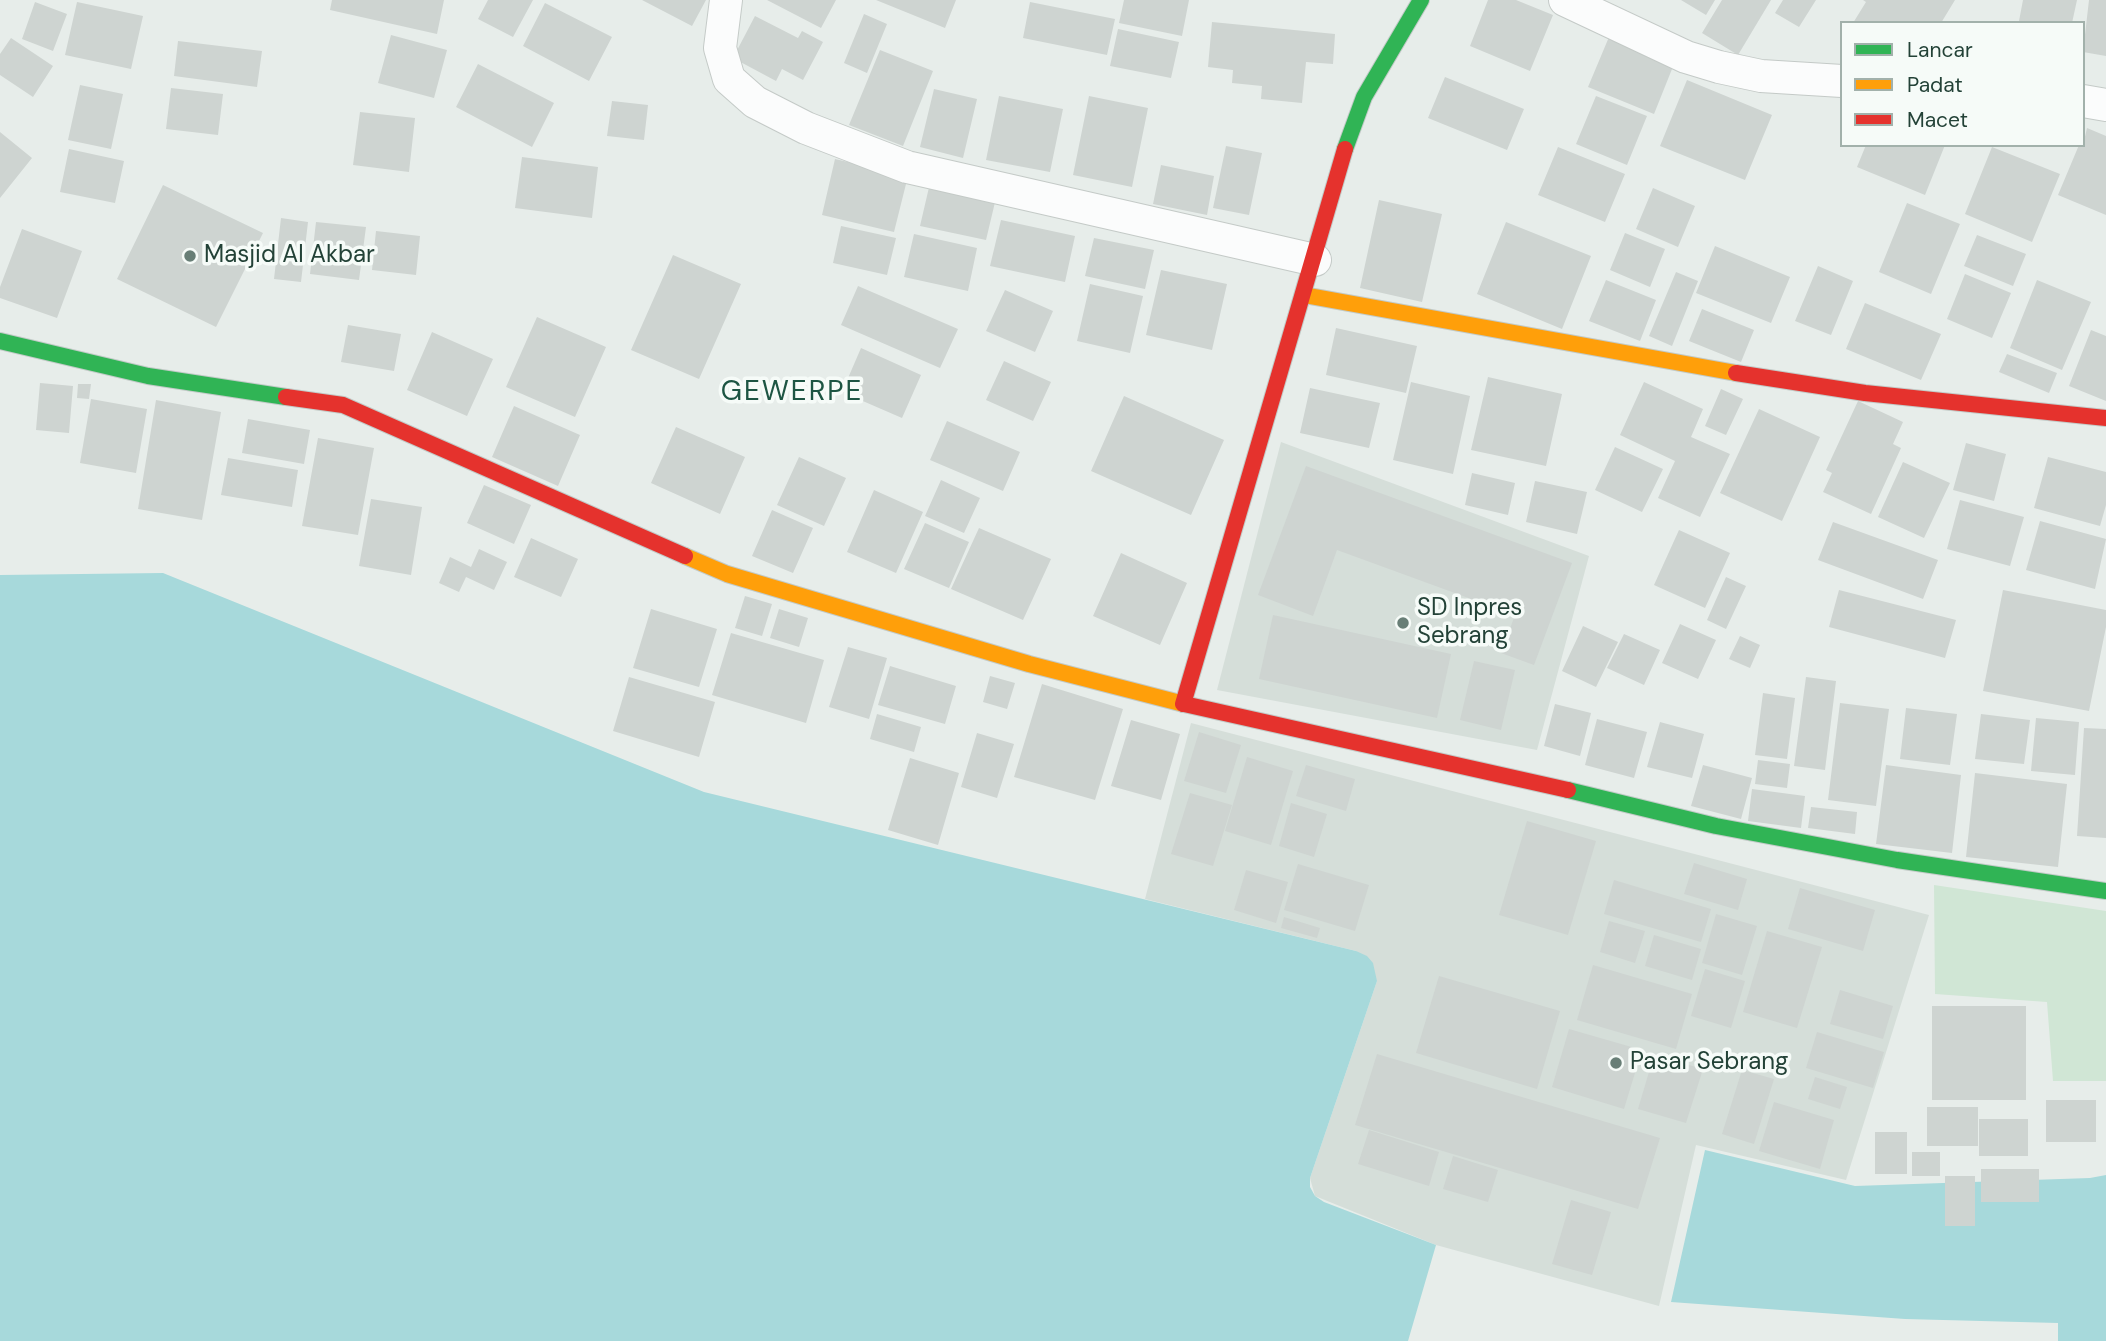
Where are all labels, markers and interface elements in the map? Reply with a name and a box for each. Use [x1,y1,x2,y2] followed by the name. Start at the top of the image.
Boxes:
[1840,21,2085,147] legend
[1907,36,1973,64] text: Lancar
[1907,71,1963,99] text: Padat
[1907,106,1968,134] text: Macet
[204,242,375,270] place label: Masjid Al Akbar
[182,248,198,264] marker: Masjid Al Akbar
[722,376,862,410] district label: GEWERPE
[1417,595,1522,651] place label: SD Inpres Sebrang
[1395,615,1411,631] marker: SD Inpres Sebrang
[1630,1049,1788,1077] place label: Pasar Sebrang
[1608,1055,1624,1071] marker: Pasar Sebrang

